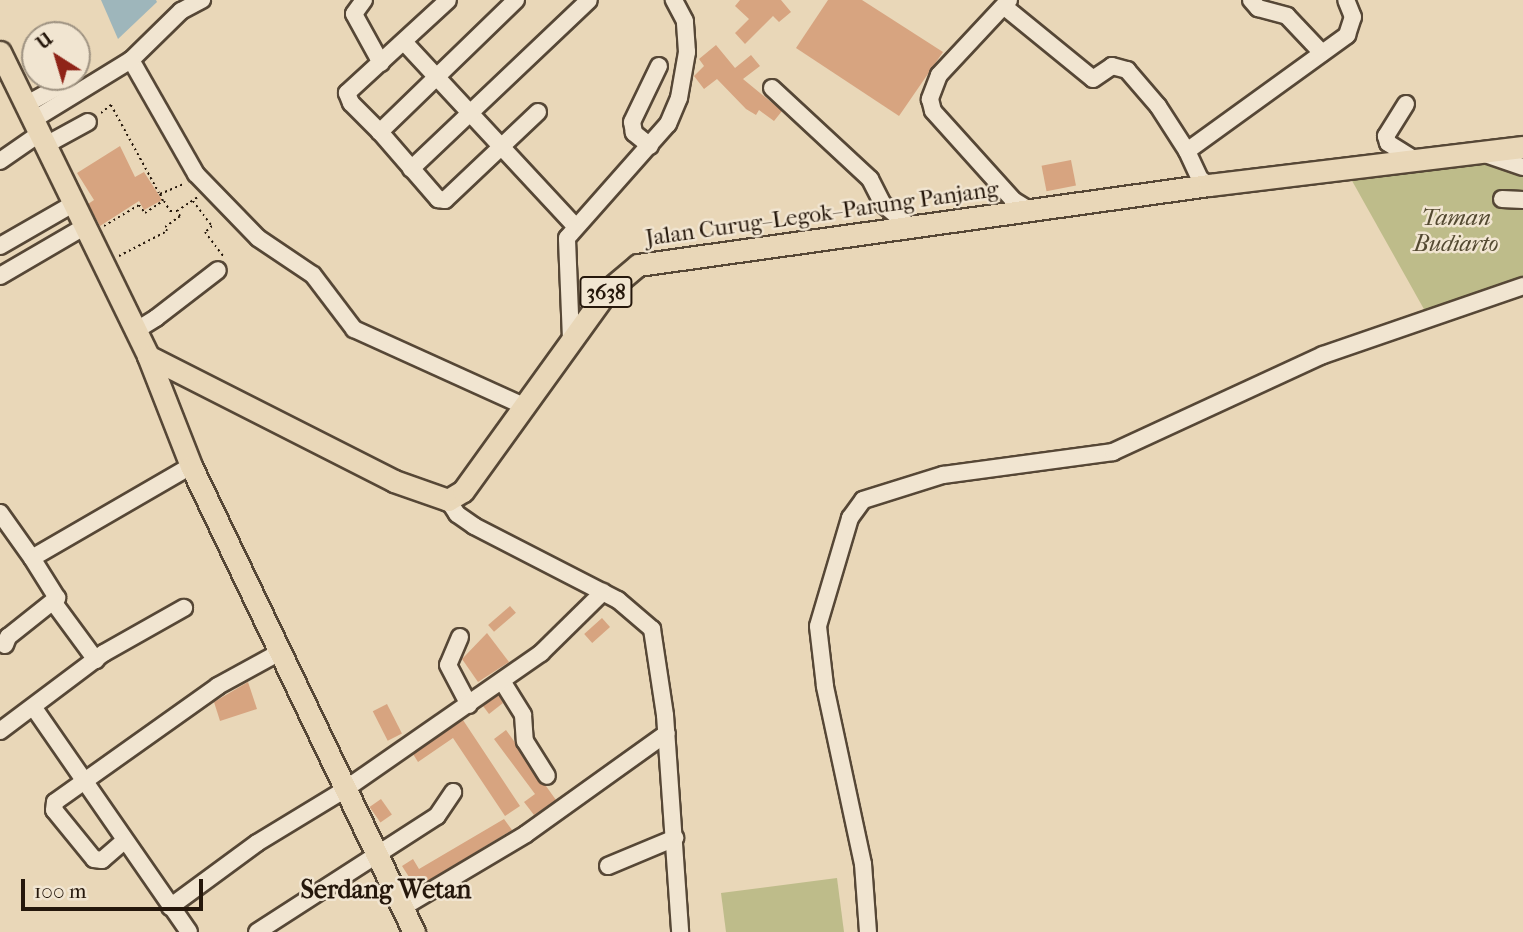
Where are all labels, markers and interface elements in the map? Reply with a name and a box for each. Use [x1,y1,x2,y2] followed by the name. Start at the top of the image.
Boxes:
[21,21,91,91] north arrow
[32,28,57,54] text: U
[644,176,1000,252] street label: Jalan Curug–Legok–Parung Panjang
[1413,204,1499,258] park label: Taman Budiarto
[578,274,634,310] road number: 3638
[24,866,206,910] scale bar
[301,874,471,906] district label: Serdang Wetan
[34,879,87,903] text: 100 m

